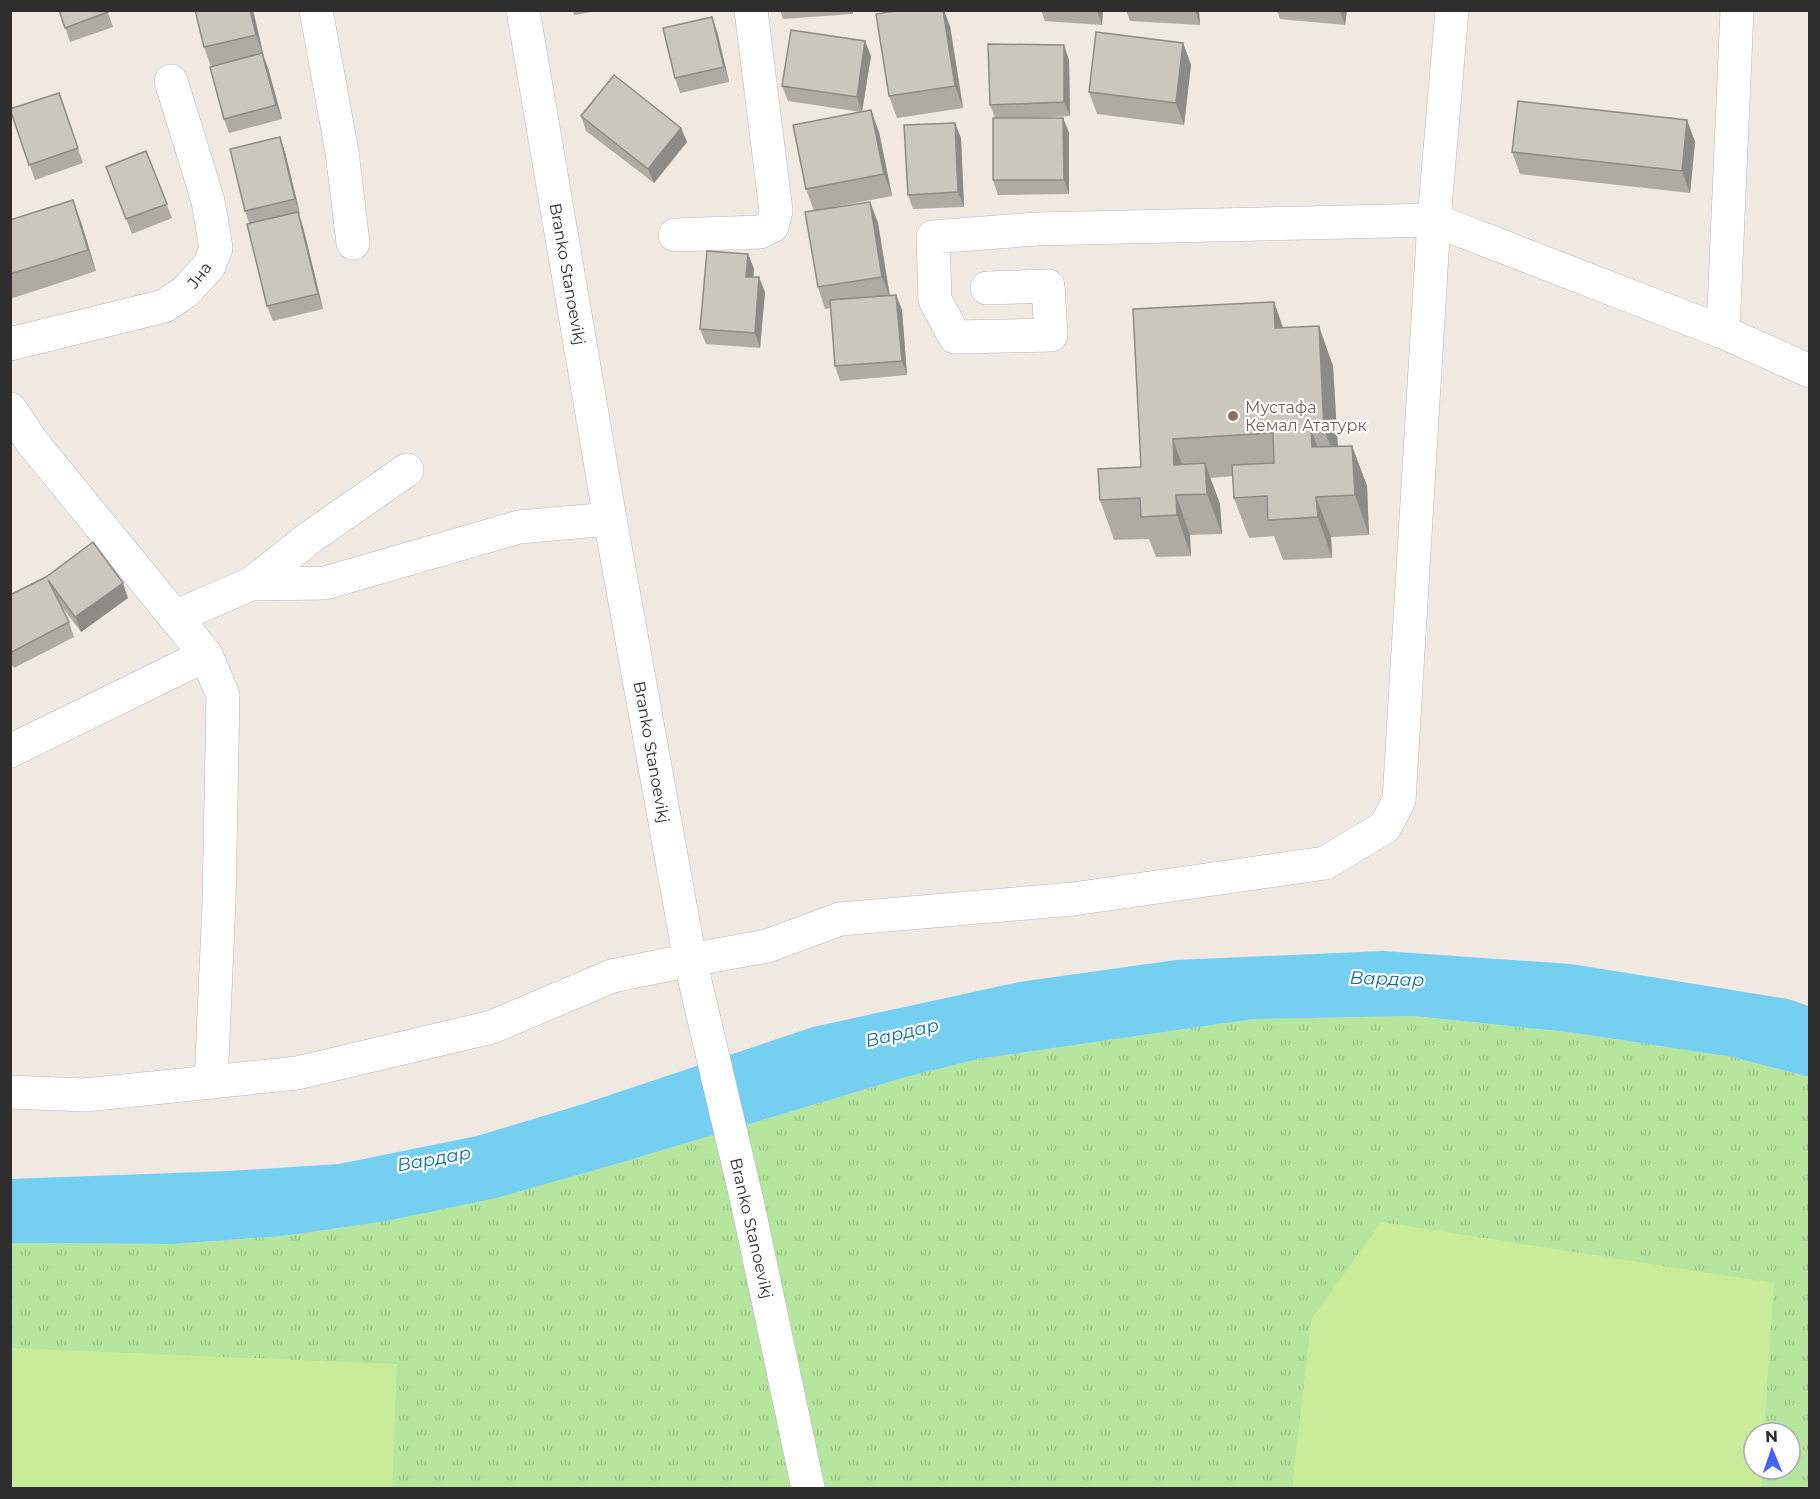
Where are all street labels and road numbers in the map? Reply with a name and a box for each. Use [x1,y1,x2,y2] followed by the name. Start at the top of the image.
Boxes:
[546,202,589,347] street label: Branko Stanoevikj
[183,258,216,292] street label: Јна
[630,680,673,825] street label: Branko Stanoevikj
[726,1156,777,1300] street label: Branko Stanoevikj

